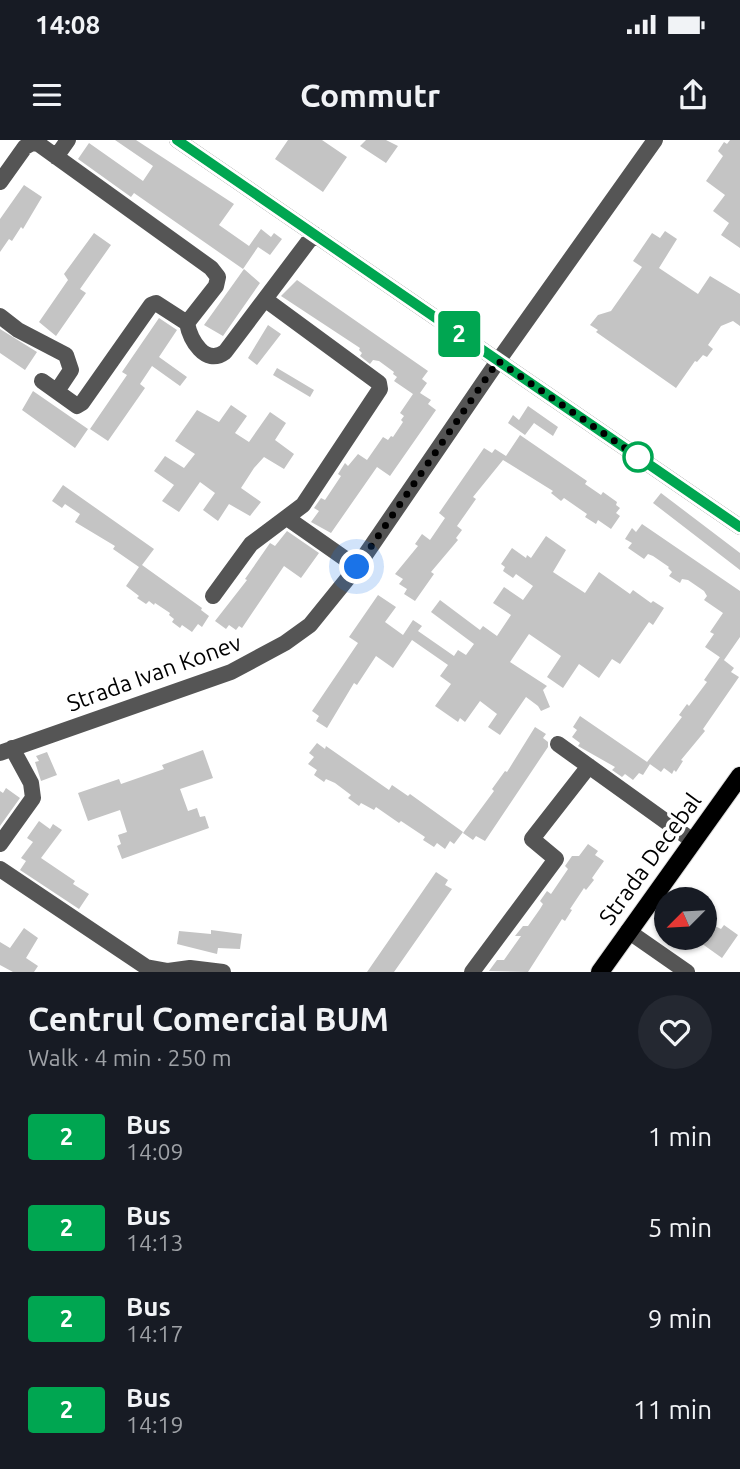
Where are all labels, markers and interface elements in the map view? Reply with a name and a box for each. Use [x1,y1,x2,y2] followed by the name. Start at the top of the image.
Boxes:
[35,10,100,39] text: 14:08
[28,76,66,114] icon: menu
[674,76,712,114] icon: share
[300,77,440,113] text: Commutr
[436,311,482,357] line badge: 2
[452,320,466,347] text: 2
[623,442,653,472] unlabelled marker
[339,549,374,584] your location
[63,629,244,716] street label: Strada Ivan Konev
[594,788,705,929] street label: Strada Decebal
[654,887,718,950] north arrow
[654,887,717,950] map controls
[638,995,712,1069] button: heart
[28,1000,389,1037] text: Centrul Comercial BUM
[28,1045,232,1070] text: Walk · 4 min · 250 m
[126,1110,171,1139] text: Bus
[648,1122,712,1151] text: 1 min
[60,1123,73,1150] text: 2
[126,1139,184,1164] text: 14:09
[126,1201,171,1230] text: Bus
[648,1213,712,1242] text: 5 min
[60,1214,73,1241] text: 2
[126,1230,184,1255] text: 14:13
[126,1292,171,1321] text: Bus
[648,1304,712,1333] text: 9 min
[60,1305,73,1332] text: 2
[126,1321,184,1346] text: 14:17
[126,1383,171,1412] text: Bus
[633,1395,712,1424] text: 11 min
[60,1396,73,1423] text: 2
[126,1412,184,1437] text: 14:19

